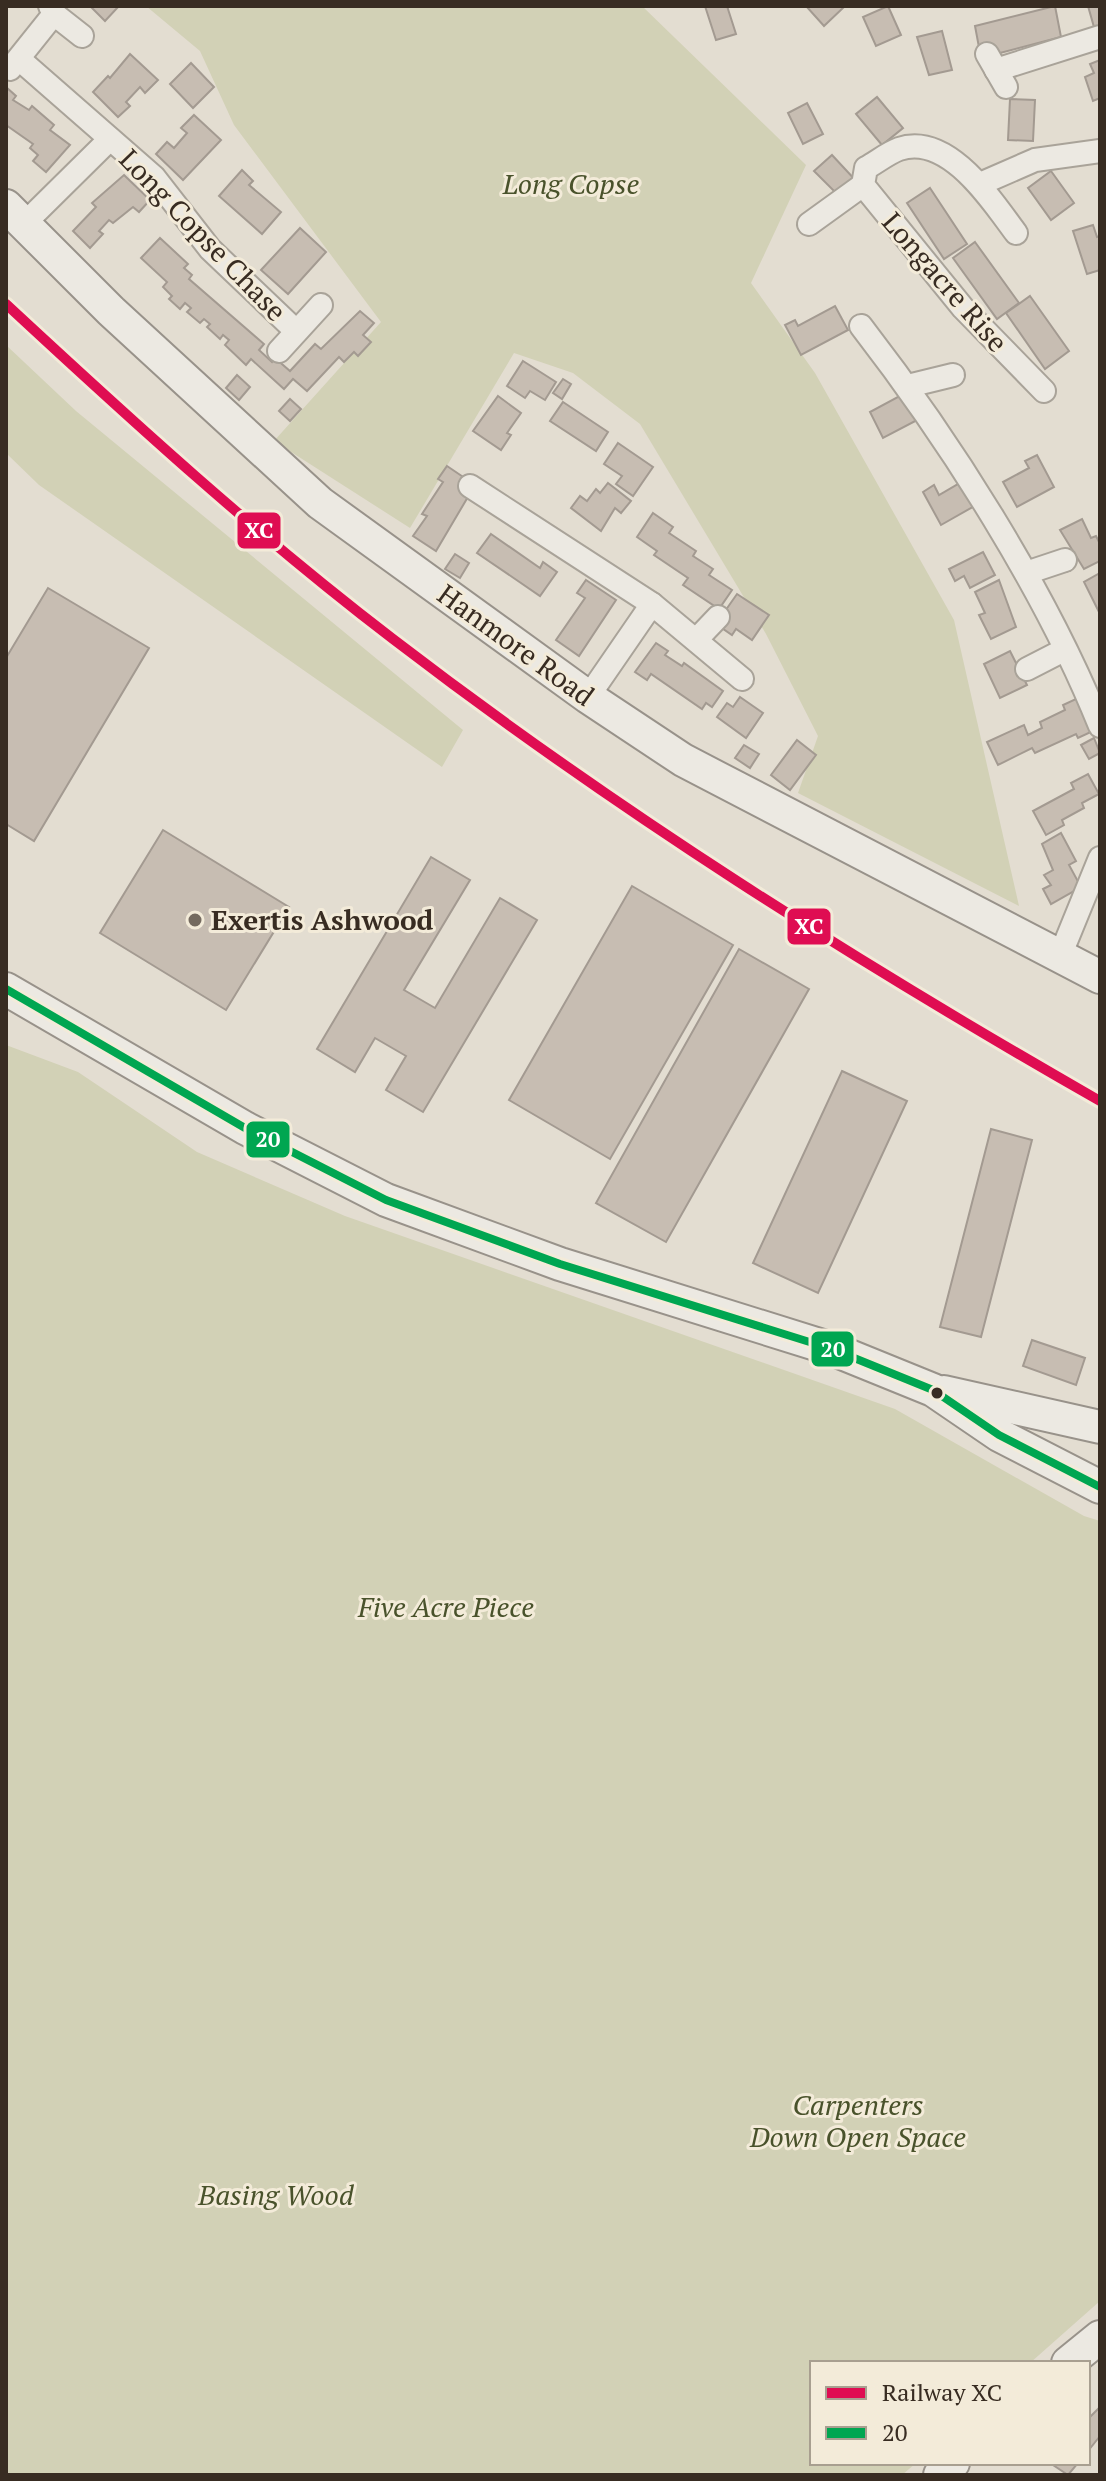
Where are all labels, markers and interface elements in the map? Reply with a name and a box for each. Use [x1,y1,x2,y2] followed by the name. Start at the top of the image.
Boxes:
[112,141,295,329] street label: Long Copse Chase
[502,165,639,202] park label: Long Copse
[874,204,1016,359] street label: Longacre Rise
[236,511,282,550] line badge: XC
[244,515,274,544] text: XC
[431,575,602,714] street label: Hanmore Road
[211,901,434,938] place label: Exertis Ashwood
[786,907,832,946] line badge: XC
[186,911,204,929] marker: Exertis Ashwood
[794,911,824,940] text: XC
[245,1120,291,1159] line badge: 20
[256,1124,280,1153] text: 20
[810,1330,855,1368] line badge: 20
[821,1334,845,1363] text: 20
[929,1385,945,1401] unlabelled marker
[357,1588,534,1625] park label: Five Acre Piece
[749,2086,966,2155] park label: Carpenters Down Open Space
[197,2176,355,2213] park label: Basing Wood
[810,2361,1090,2465] legend
[882,2376,1002,2408] text: Railway XC
[882,2416,908,2448] text: 20

